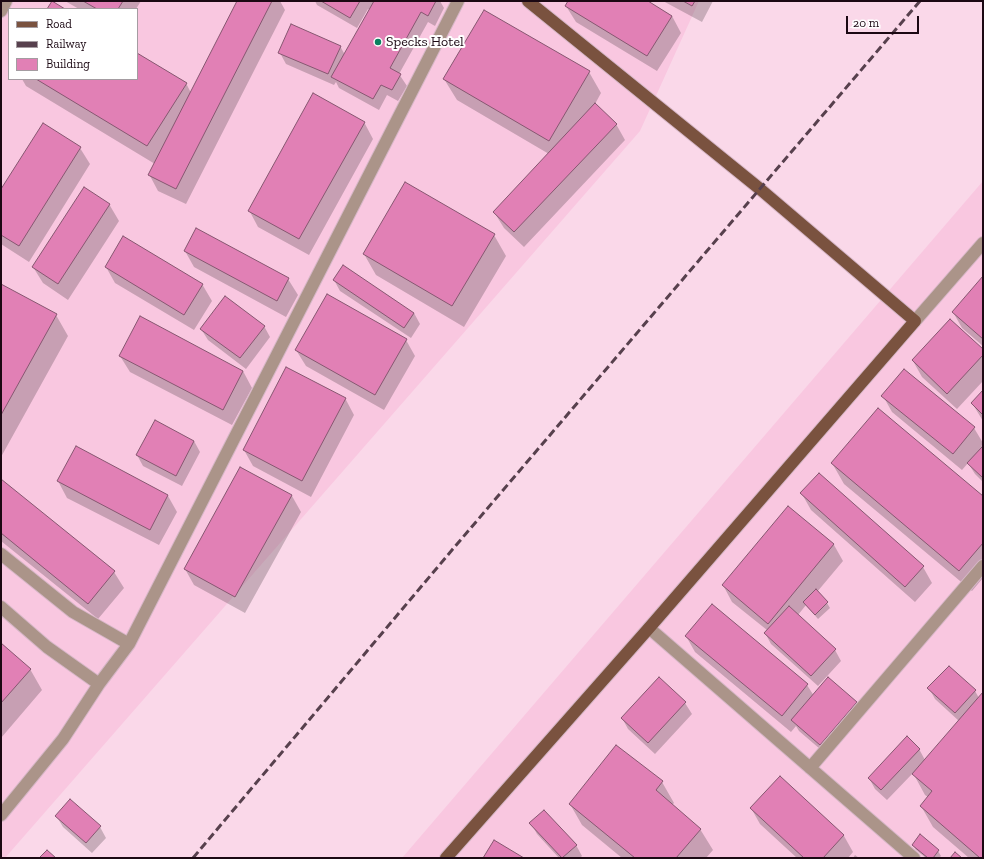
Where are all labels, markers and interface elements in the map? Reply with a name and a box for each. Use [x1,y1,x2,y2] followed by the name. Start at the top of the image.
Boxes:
[8,8,138,80] legend
[848,8,921,34] scale bar
[853,16,879,30] text: 20 m
[46,17,72,31] text: Road
[386,34,464,50] place label: Specks Hotel
[46,37,87,51] text: Railway
[373,37,383,47] marker: Specks Hotel
[46,57,90,71] text: Building

